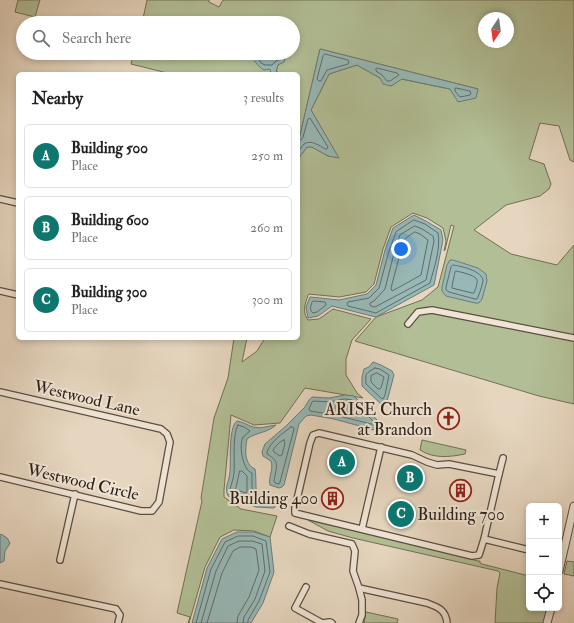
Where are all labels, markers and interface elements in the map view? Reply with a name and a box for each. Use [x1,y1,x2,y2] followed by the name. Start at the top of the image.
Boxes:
[478,12,514,48] north arrow
[16,16,300,60] search box
[30,27,52,49] icon: search
[62,29,131,48] text: Search here
[32,88,83,109] text: Nearby
[243,90,284,106] text: 3 results
[71,139,148,158] text: Building 500
[42,148,50,164] text: A
[251,148,283,164] text: 250 m
[71,158,98,174] text: Place
[71,211,149,230] text: Building 600
[42,220,50,236] text: B
[250,220,283,236] text: 260 m
[71,230,98,246] text: Place
[391,239,411,259] your location
[71,283,147,302] text: Building 300
[41,292,51,308] text: C
[252,292,283,308] text: 300 m
[71,302,98,318] text: Place
[31,375,142,420] street label: Westwood Lane
[324,399,432,440] place label: ARISE Church at Brandon
[435,406,461,432] church icon: ARISE Church at Brandon
[329,447,355,477] pin: A
[24,459,141,505] street label: Westwood Circle
[397,463,423,493] pin: B
[448,477,474,503] building icon: Building 700
[320,485,346,511] building icon: Building 400
[229,488,318,509] place label: Building 400
[388,499,414,529] pin: C
[526,503,562,611] map controls
[526,503,562,539] button: +
[417,504,505,525] place label: Building 700
[526,539,562,575] button: −
[526,575,562,611] button: locate

